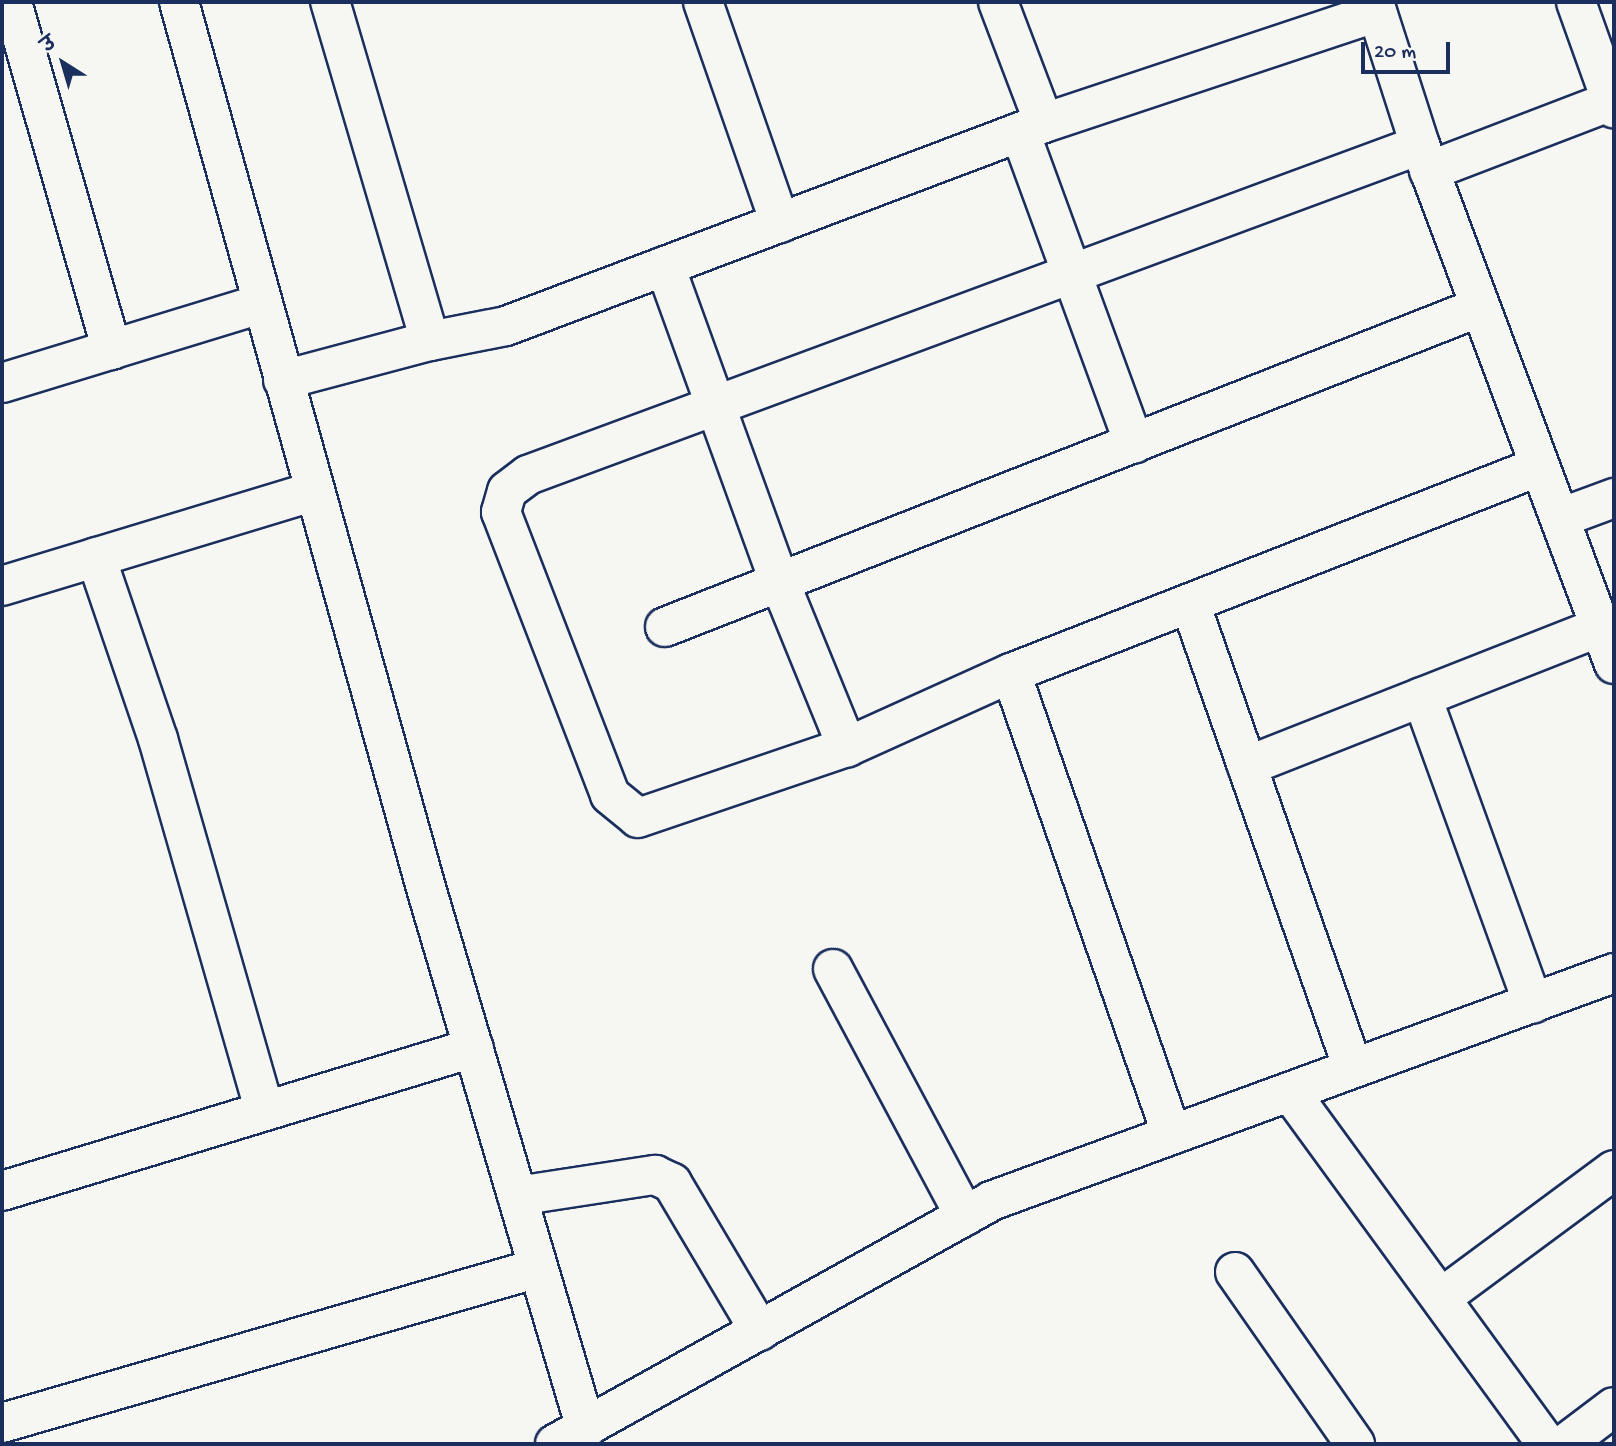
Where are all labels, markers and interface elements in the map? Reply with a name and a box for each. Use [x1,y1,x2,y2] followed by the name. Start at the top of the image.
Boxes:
[28,28,98,98] north arrow
[1364,28,1453,72] scale bar
[38,33,62,59] text: उ
[1374,41,1416,66] text: 20 m

